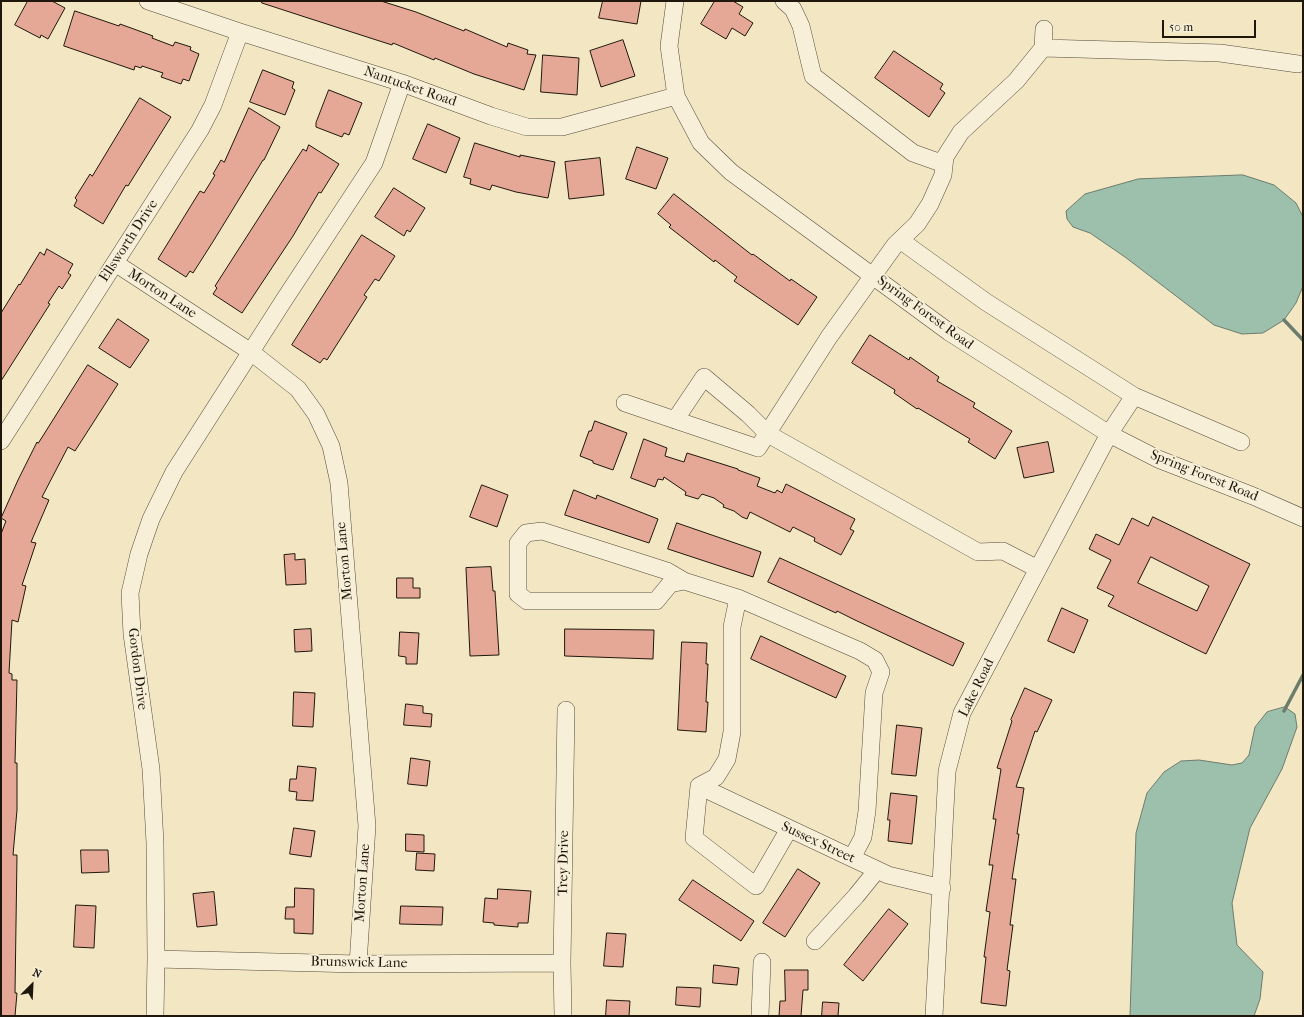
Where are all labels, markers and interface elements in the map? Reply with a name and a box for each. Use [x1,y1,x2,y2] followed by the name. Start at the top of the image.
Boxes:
[1164,12,1258,38] scale bar
[1169,20,1193,34] text: 50 m
[361,63,459,111] street label: Nantucket Road
[96,197,162,285] street label: Ellsworth Drive
[124,266,200,322] street label: Morton Lane
[874,272,976,354] street label: Spring Forest Road
[1148,447,1260,505] street label: Spring Forest Road
[333,521,357,601] street label: Morton Lane
[124,627,150,711] street label: Gordon Drive
[956,656,998,720] street label: Lake Road
[778,819,858,867] street label: Sussex Street
[555,830,573,896] street label: Trey Drive
[352,843,374,923] street label: Morton Lane
[310,954,408,972] street label: Brunswick Lane
[12,965,52,1005] north arrow
[31,966,44,981] text: N

